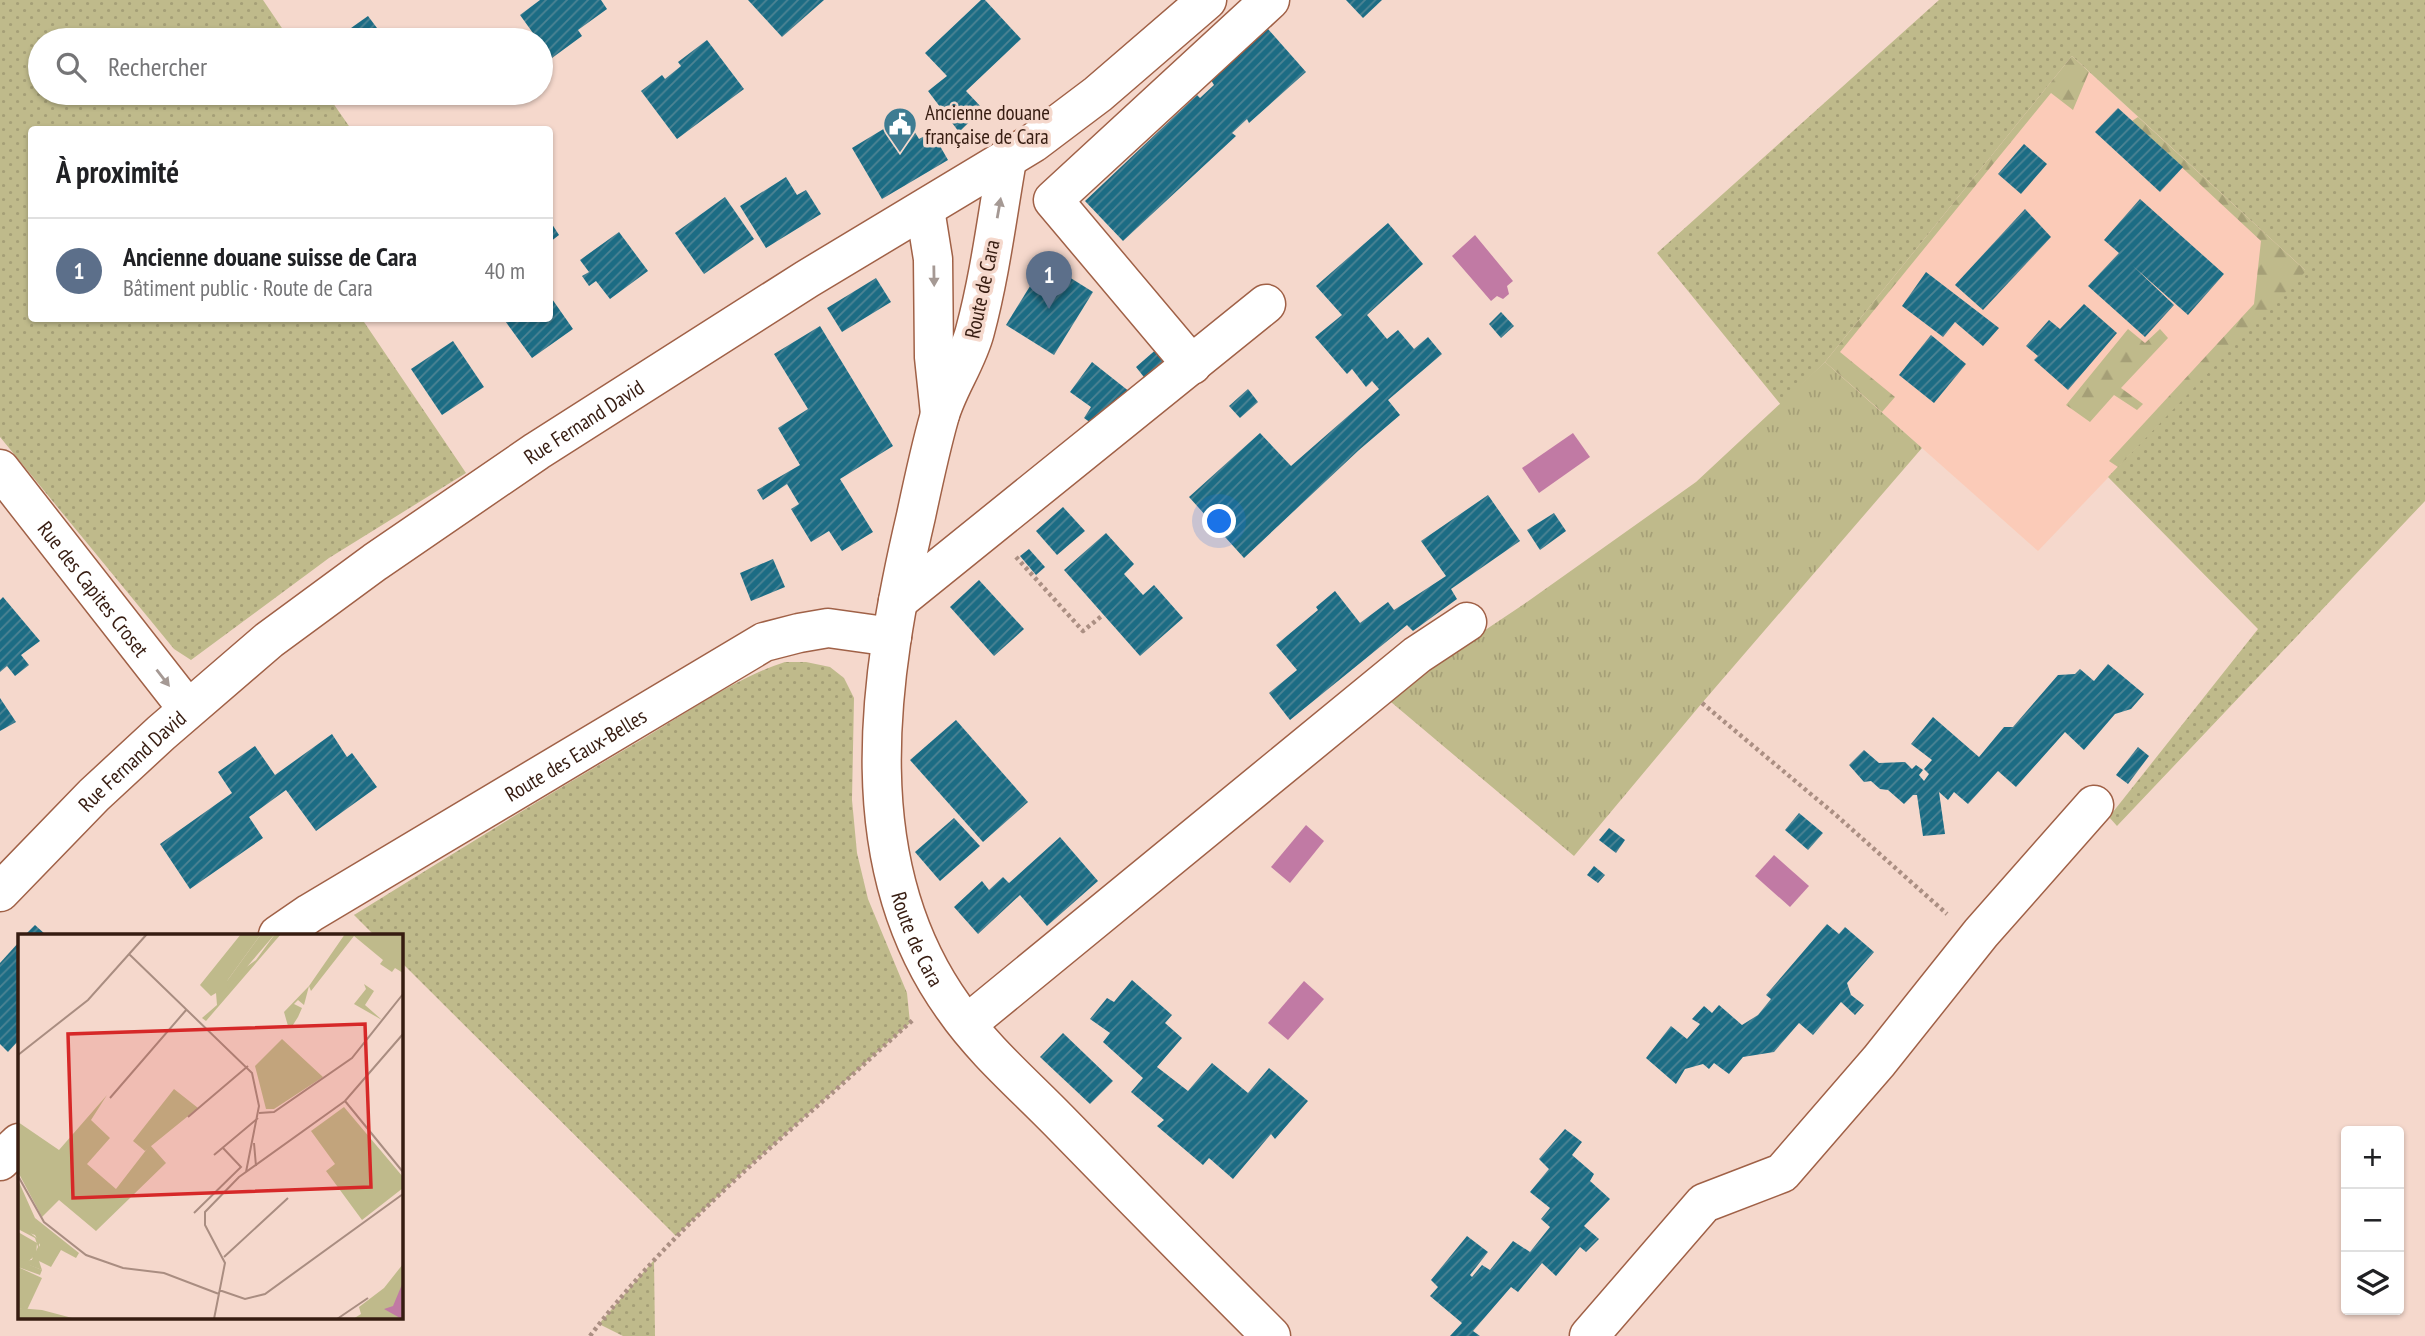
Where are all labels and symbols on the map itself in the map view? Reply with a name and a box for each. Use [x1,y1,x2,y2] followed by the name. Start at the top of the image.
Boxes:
[925,99,1050,150] place label: Ancienne douane française de Cara
[881,105,919,154] public building icon: Ancienne douane française de Cara
[993,197,1004,219] one-way arrow
[958,237,1006,341] street label: Route de Cara
[1026,251,1072,309] pin: 1
[928,265,939,287] one-way arrow
[518,373,649,470] street label: Rue Fernand David
[1202,504,1236,538] your location
[32,515,155,662] street label: Rue des Capites Croset
[155,668,170,686] one-way arrow
[500,702,651,807] street label: Route des Eaux-Belles
[72,704,191,817] street label: Rue Fernand David
[886,889,950,991] street label: Route de Cara
[18,934,402,1318] inset map

